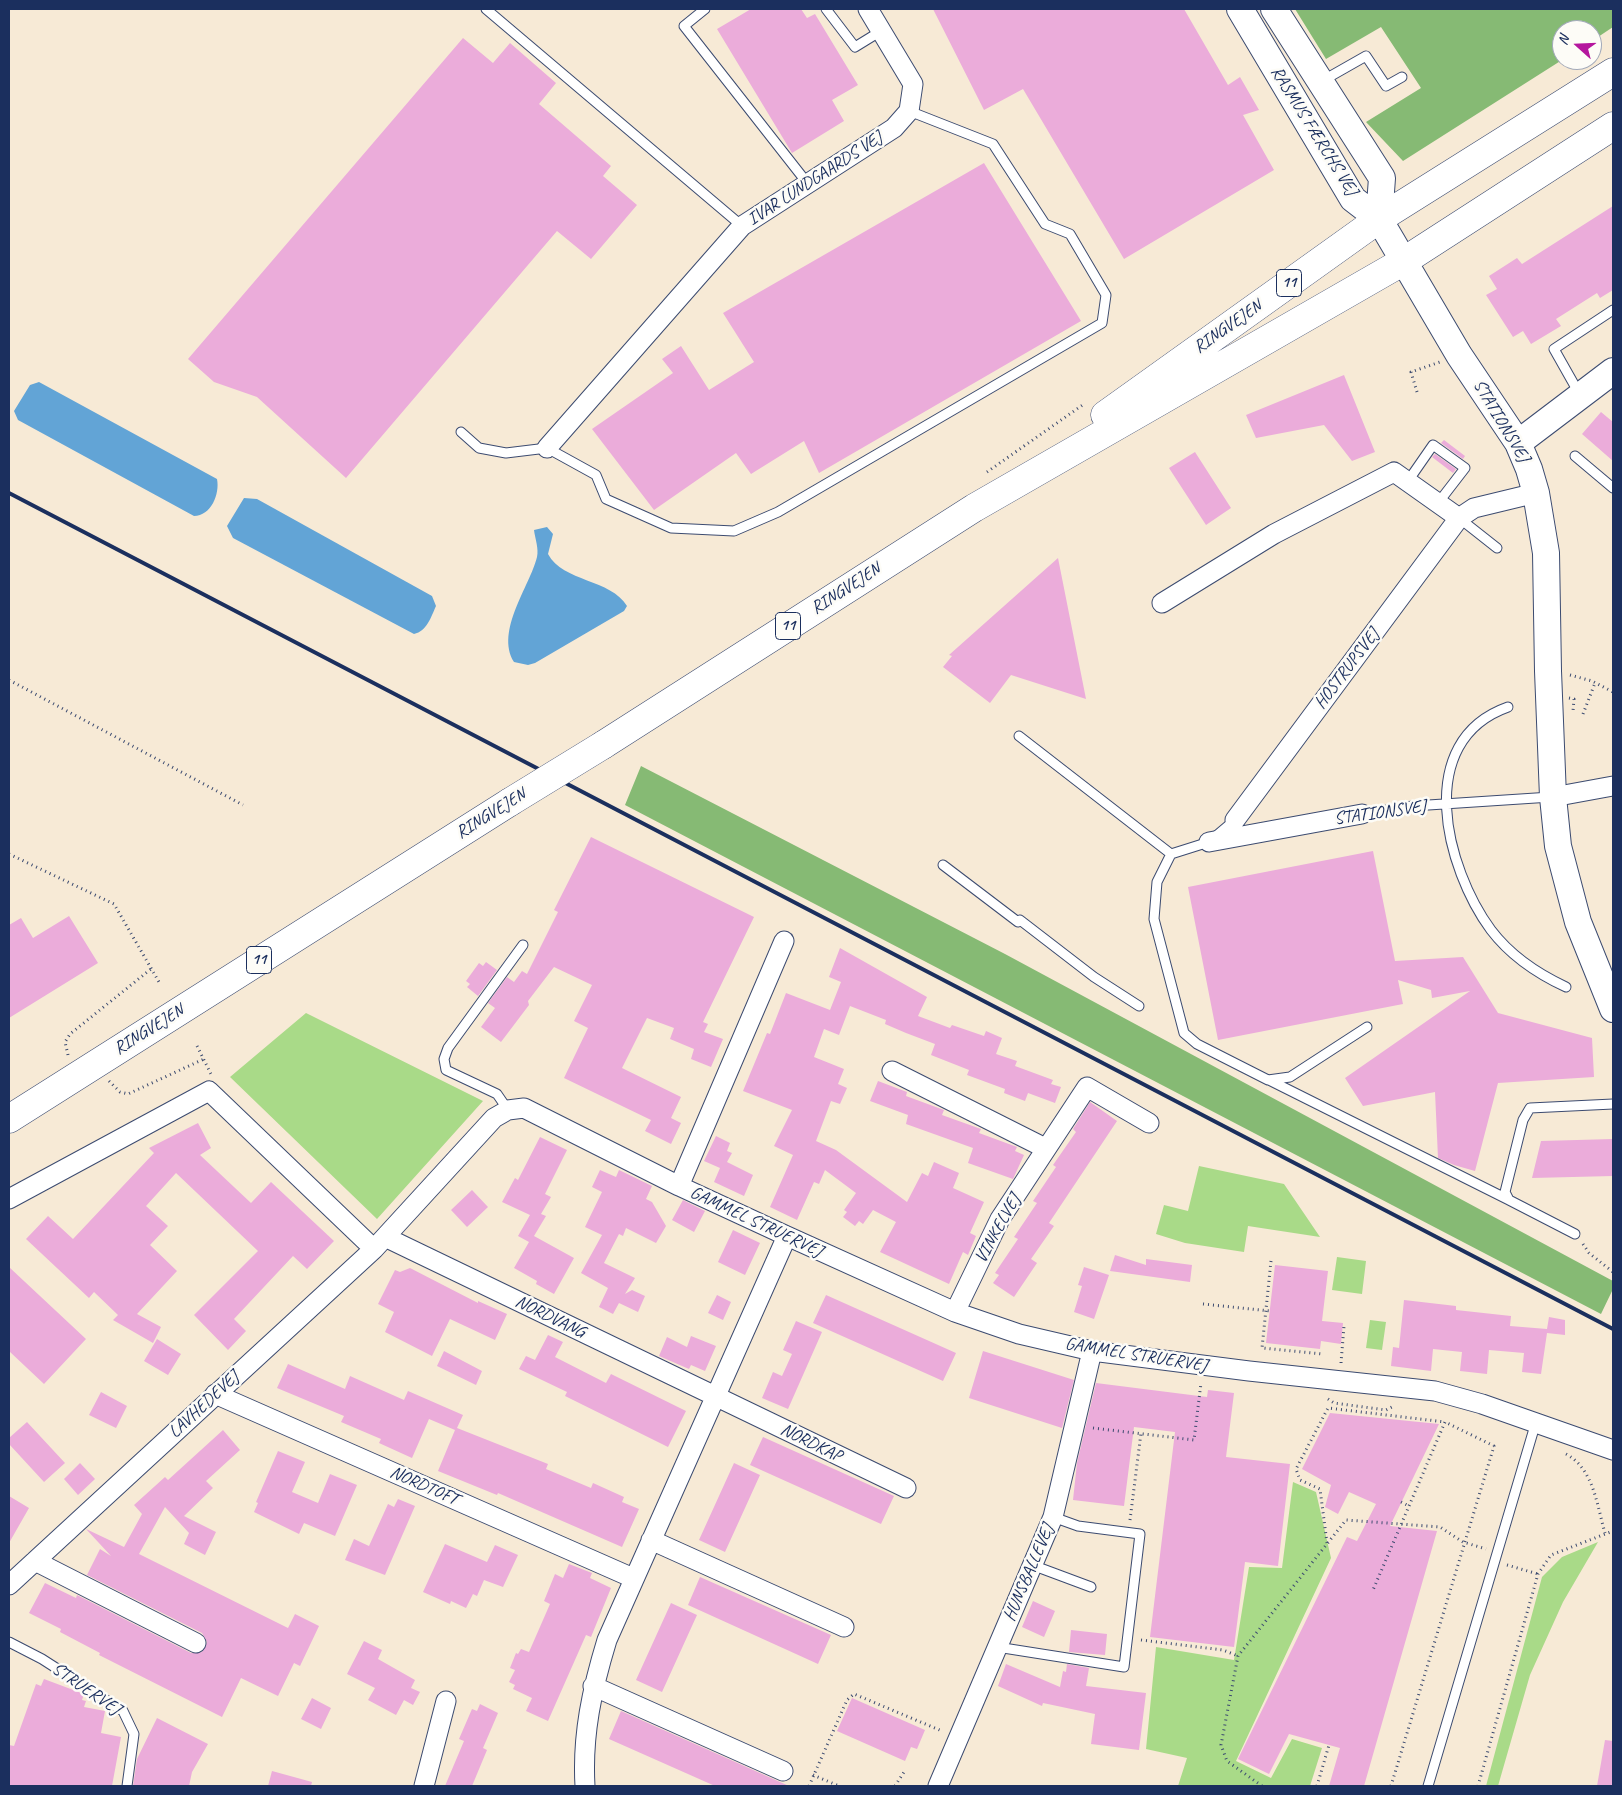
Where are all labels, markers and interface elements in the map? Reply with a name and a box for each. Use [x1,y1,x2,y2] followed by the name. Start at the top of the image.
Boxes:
[1552,20,1602,70] north arrow
[1554,33,1573,47] text: N
[1266,63,1362,199] street label: RASMUS FÆRCHS VEJ
[744,127,886,231] street label: IVAR LUNDGAARDS VEJ
[1276,270,1302,296] road number: 11
[1190,296,1266,358] street label: RINGVEJEN
[1468,376,1534,466] street label: STATIONSVEJ
[807,559,885,619] street label: RINGVEJEN
[776,612,800,640] road number: 11
[1310,625,1384,713] street label: HOSTRUPSVEJ
[452,784,530,844] street label: RINGVEJEN
[1333,796,1427,830] street label: STATIONSVEJ
[246,946,272,974] road number: 11
[110,1000,188,1060] street label: RINGVEJEN
[687,1182,825,1262] street label: GAMMEL STRUERVEJ
[970,1191,1026,1267] street label: VINKELVEJ
[512,1291,588,1343] street label: NORDVANG
[1064,1333,1208,1377] street label: GAMMEL STRUERVEJ
[164,1367,244,1443] street label: LAVHEDEVEJ
[777,1419,845,1467] street label: NORDKAP
[387,1461,461,1511] street label: NORDTOFT
[999,1521,1059,1625] street label: HUNSBALLEVEJ
[48,1658,124,1720] street label: STRUERVEJ

